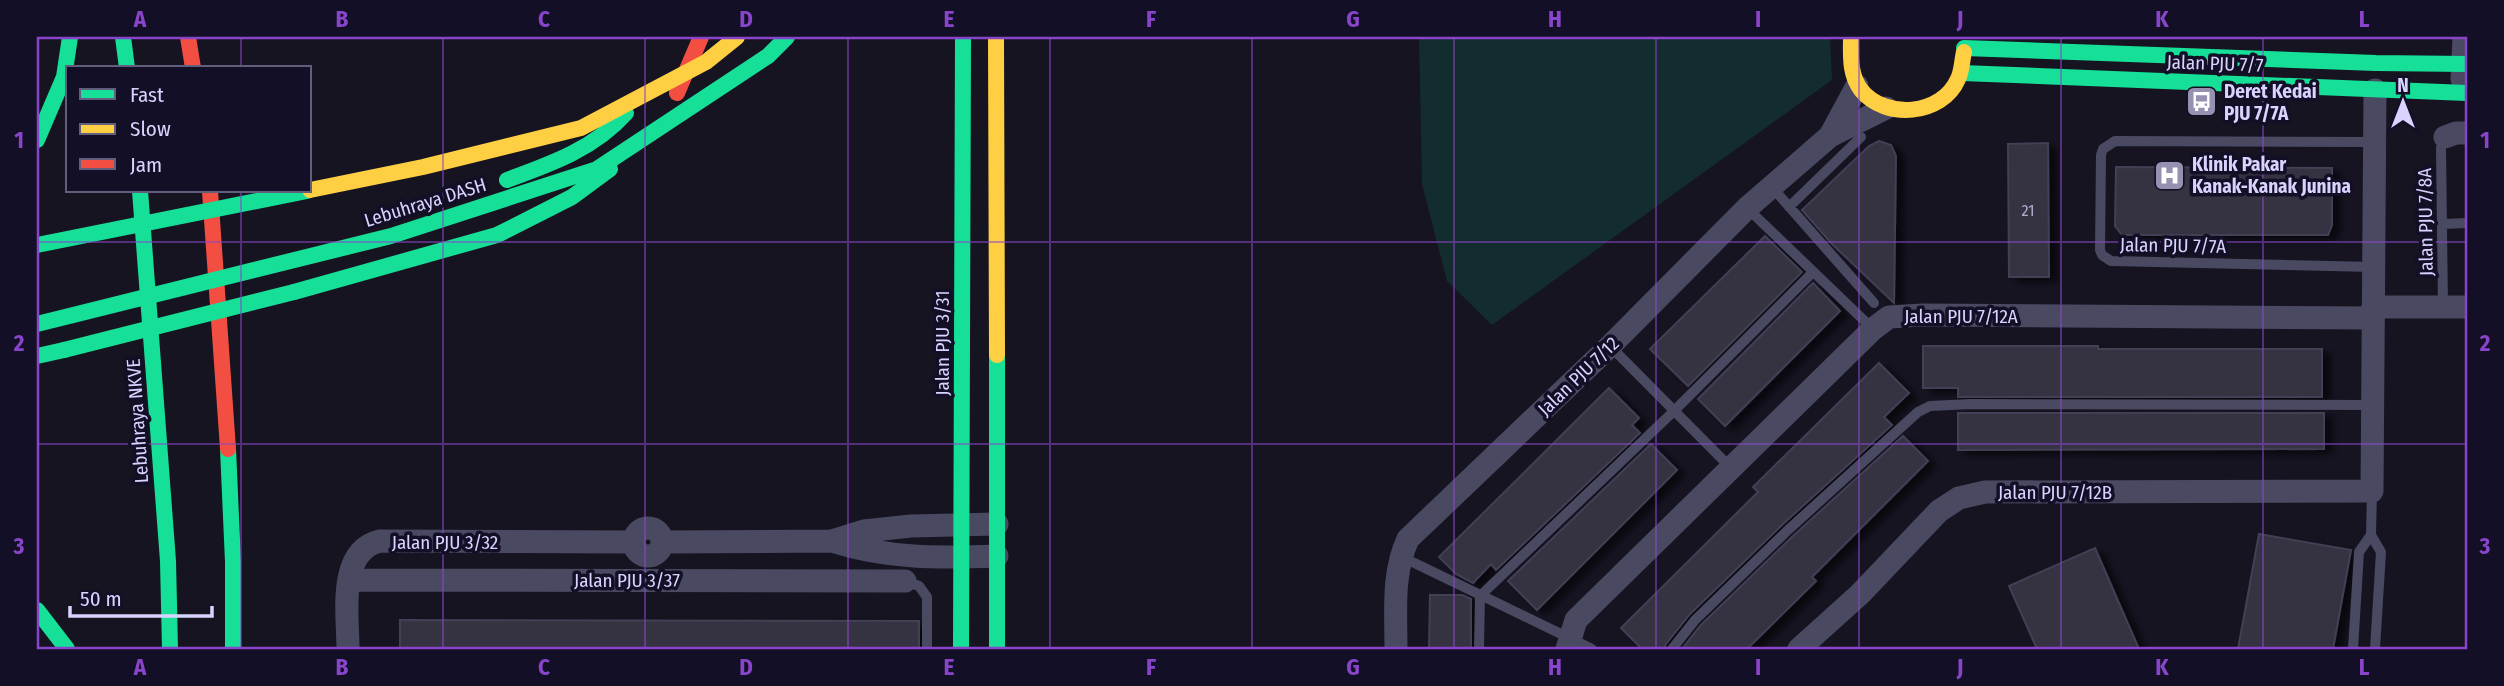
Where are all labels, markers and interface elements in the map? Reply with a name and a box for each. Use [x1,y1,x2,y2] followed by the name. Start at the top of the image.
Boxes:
[133,5,147,33] text: A
[336,5,349,33] text: B
[538,5,550,33] text: C
[739,5,753,33] text: D
[944,5,955,33] text: E
[1146,5,1156,33] text: F
[1346,5,1360,33] text: G
[1548,5,1562,33] text: H
[1755,5,1761,33] text: I
[1956,5,1963,33] text: J
[2155,5,2169,33] text: K
[2359,5,2370,33] text: L
[2166,50,2264,77] street label: Jalan PJU 7/7
[66,66,312,192] legend
[2368,66,2438,136] north arrow
[2397,74,2409,97] text: N
[2224,80,2317,125] place label: Deret Kedai PJU 7/7A
[130,82,164,108] text: Fast
[2184,85,2218,119] bus stop icon: Deret Kedai PJU 7/7A
[130,116,171,142] text: Slow
[14,126,24,154] text: 1
[2480,126,2490,154] text: 1
[130,152,162,178] text: Jam
[2192,153,2351,198] place label: Klinik Pakar Kanak-Kanak Junina
[2152,158,2186,192] hospital icon: Klinik Pakar Kanak-Kanak Junina
[2413,168,2438,276] street label: Jalan PJU 7/8A
[361,173,489,232] street label: Lebuhraya DASH
[2022,201,2034,220] house number: 21
[2120,233,2226,258] street label: Jalan PJU 7/7A
[931,290,954,396] street label: Jalan PJU 3/31
[1904,305,2018,328] street label: Jalan PJU 7/12A
[13,329,25,357] text: 2
[2479,329,2491,357] text: 2
[1533,332,1624,421] street label: Jalan PJU 7/12
[122,358,153,484] street label: Lebuhraya NKVE
[1998,481,2112,504] street label: Jalan PJU 7/12B
[392,531,498,554] street label: Jalan PJU 3/32
[13,532,25,560] text: 3
[2479,532,2491,560] text: 3
[574,569,680,592] street label: Jalan PJU 3/37
[70,574,212,618] scale bar
[80,586,122,612] text: 50 m
[133,653,147,681] text: A
[336,653,349,681] text: B
[538,653,550,681] text: C
[739,653,753,681] text: D
[944,653,955,681] text: E
[1146,653,1156,681] text: F
[1346,653,1360,681] text: G
[1548,653,1562,681] text: H
[1755,653,1761,681] text: I
[1956,653,1963,681] text: J
[2155,653,2169,681] text: K
[2359,653,2370,681] text: L

